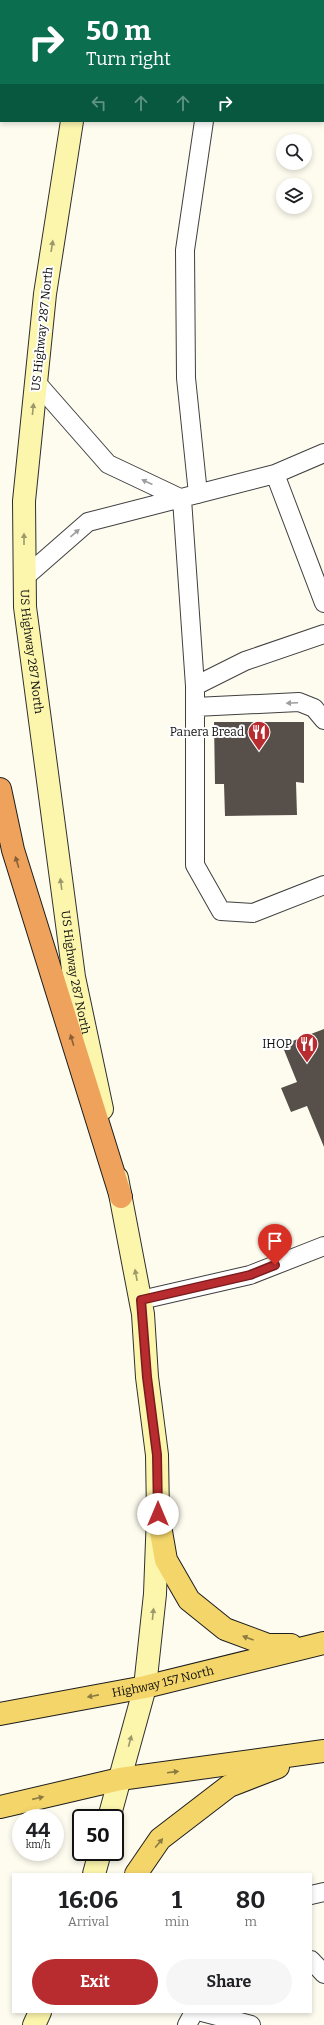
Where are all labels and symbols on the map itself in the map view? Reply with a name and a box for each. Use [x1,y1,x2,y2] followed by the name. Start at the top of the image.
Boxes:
[50,240,56,252] one-way arrow
[28,266,56,392] street label: US Highway 287 North
[30,403,37,415] one-way arrow
[141,479,152,485] one-way arrow
[69,529,80,538] one-way arrow
[21,532,27,545] one-way arrow
[18,589,46,715] street label: US Highway 287 North
[286,699,298,706] one-way arrow
[246,719,272,752] restaurant icon: Panera Bread
[170,725,244,739] place label: Panera Bread
[14,856,20,868] one-way arrow
[58,878,64,890] one-way arrow
[58,910,93,1036] street label: US Highway 287 North
[294,1031,320,1064] restaurant icon: IHOP
[69,1033,75,1045] one-way arrow
[262,1037,292,1051] place label: IHOP
[258,1224,292,1265] pin
[133,1269,139,1281] one-way arrow
[137,1493,179,1535] position arrow
[149,1607,156,1620] one-way arrow
[242,1634,254,1640] one-way arrow
[111,1663,216,1700] street label: Highway 157 North
[87,1694,99,1700] one-way arrow
[128,1735,134,1747] one-way arrow
[167,1769,179,1775] one-way arrow
[32,1795,44,1801] one-way arrow
[72,1809,124,1861] speed limit sign: 50
[154,1837,163,1848] one-way arrow

